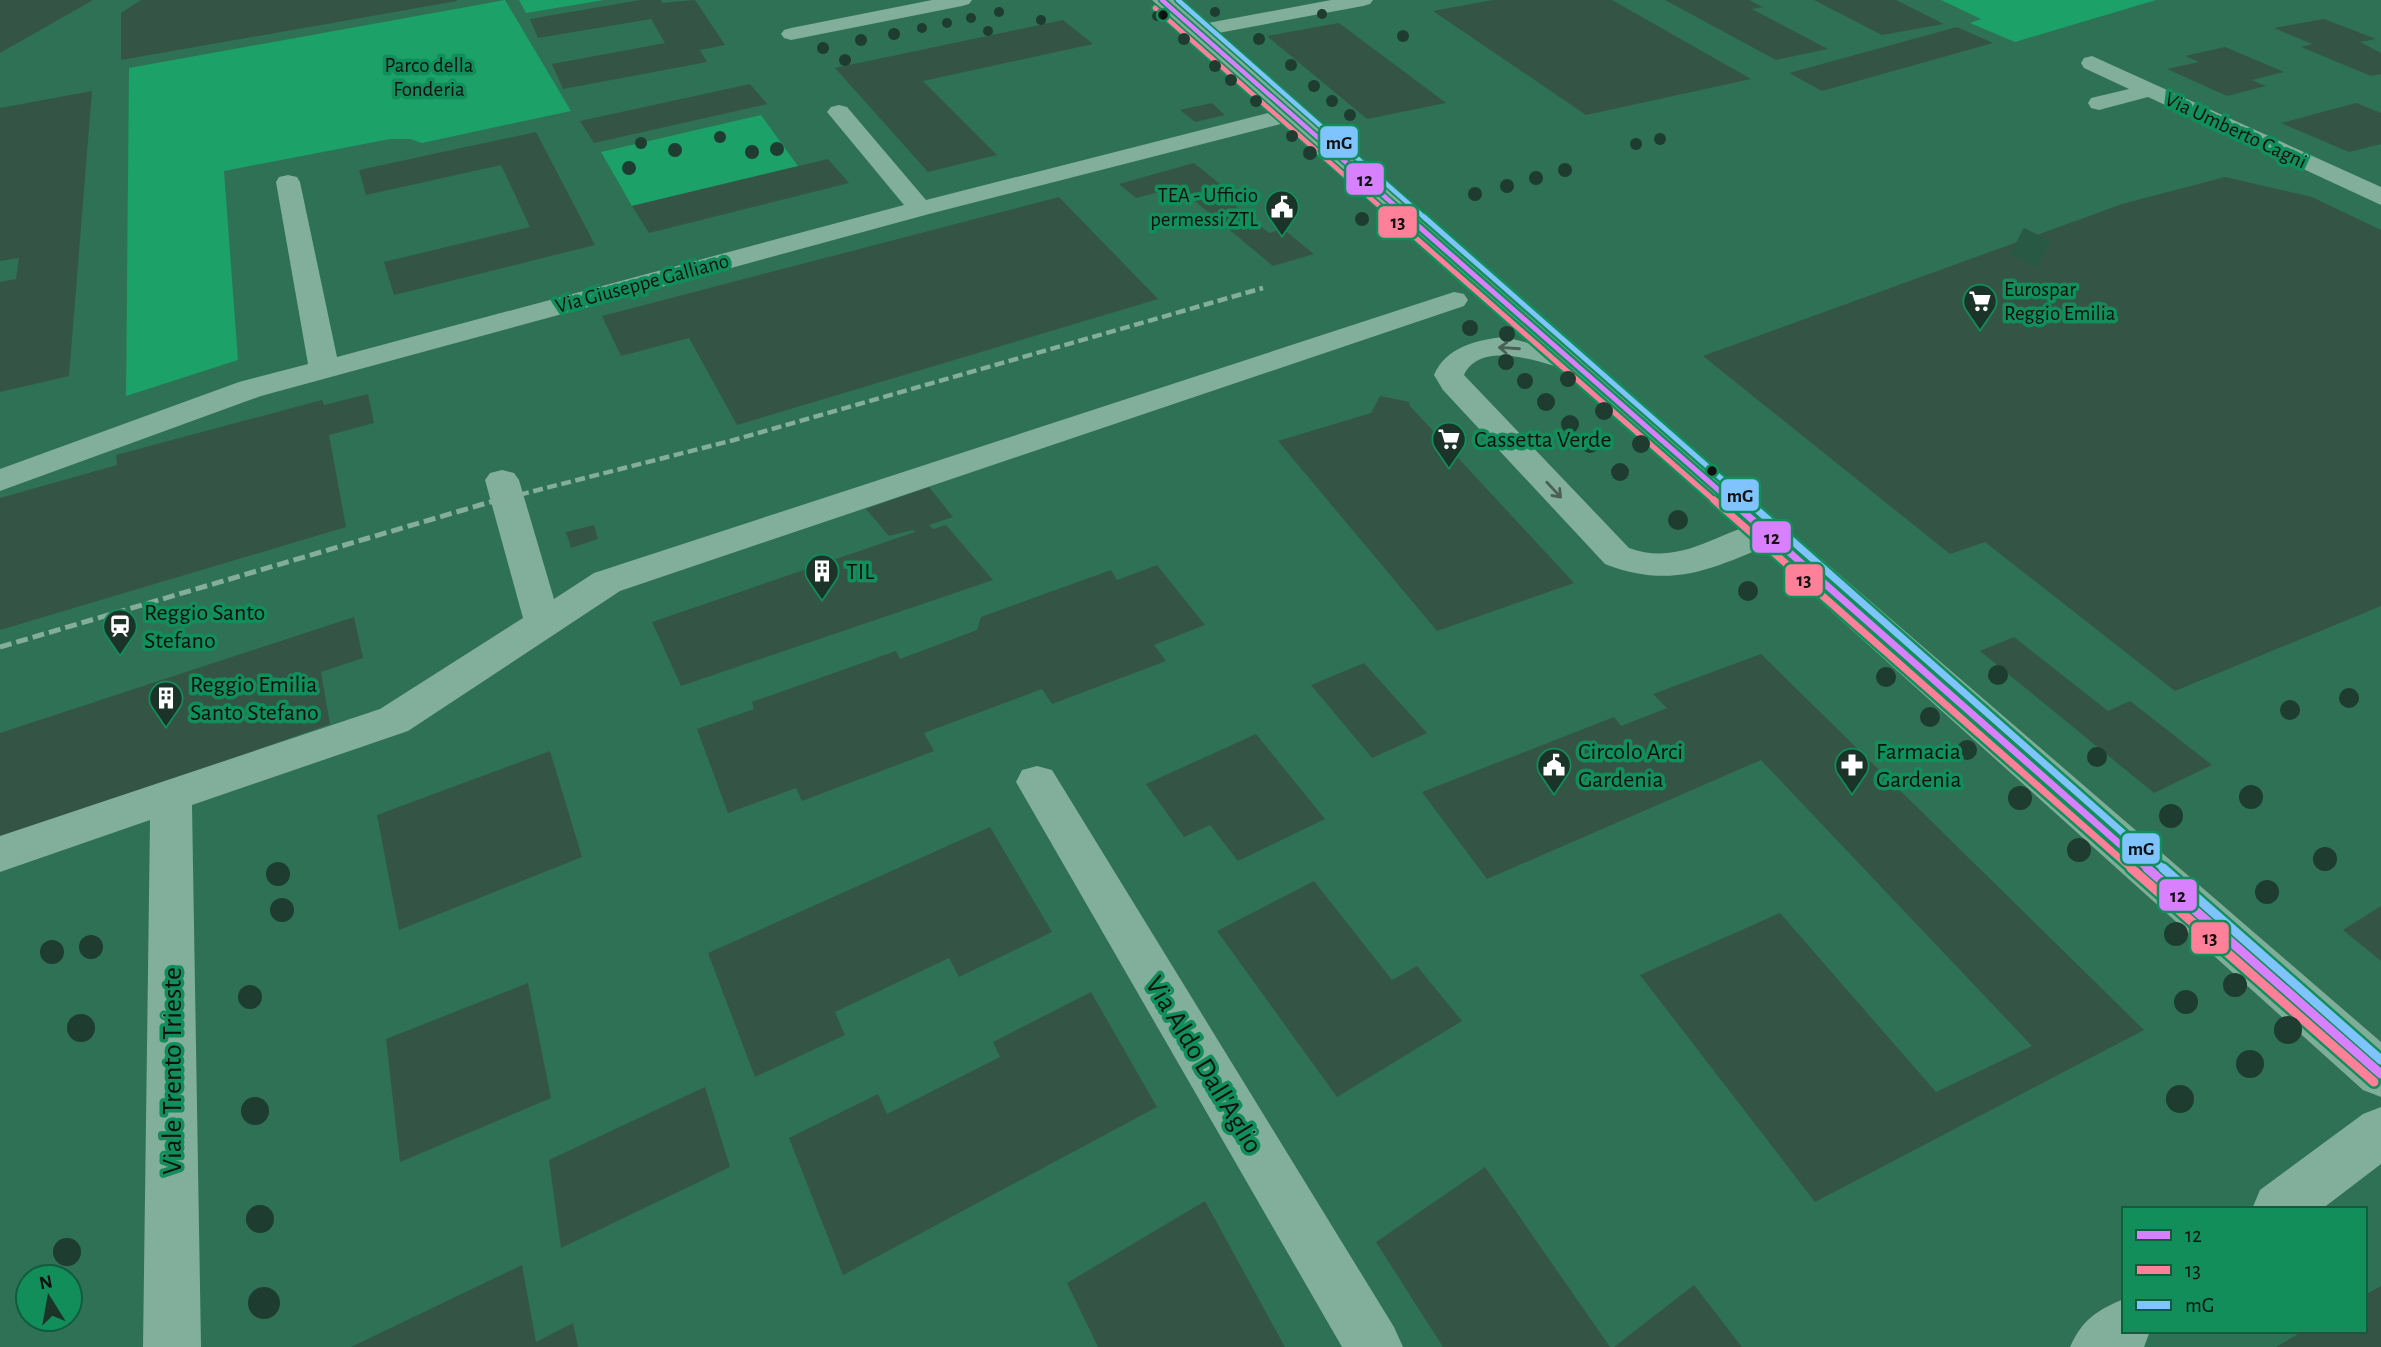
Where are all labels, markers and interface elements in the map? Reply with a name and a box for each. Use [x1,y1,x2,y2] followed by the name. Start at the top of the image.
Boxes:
[1156,8,1170,22] unlabelled marker
[384,55,474,100] park label: Parco della Fonderia
[2162,88,2310,172] street label: Via Umberto Cagni
[1319,125,1359,159] line badge: mG
[1326,134,1352,153] text: mG
[1345,162,1385,196] line badge: 12
[1357,171,1373,190] text: 12
[1150,185,1258,230] place label: TEA - Ufficio permessi ZTL
[1263,188,1301,237] public building icon: TEA - Ufficio permessi ZTL
[1377,205,1418,239] line badge: 13
[1390,213,1406,232] text: 13
[553,250,731,317] street label: Via Giuseppe Galliano
[2004,279,2116,324] place label: Eurospar Reggio Emilia
[1961,282,1999,331] supermarket icon: Eurospar Reggio Emilia
[1498,342,1521,355] one-way arrow
[1430,420,1468,469] supermarket icon: Cassetta Verde
[1474,428,1612,452] place label: Cassetta Verde
[1705,464,1719,478] unlabelled marker
[1720,478,1760,512] line badge: mG
[1546,481,1563,498] one-way arrow
[1727,487,1753,506] text: mG
[1751,520,1792,554] line badge: 12
[1764,529,1780,548] text: 12
[803,552,841,601] building icon: TIL
[846,560,874,584] place label: TIL
[1784,563,1824,597] line badge: 13
[1796,571,1812,590] text: 13
[144,601,265,653] place label: Reggio Santo Stefano
[101,607,139,656] station icon: Reggio Santo Stefano
[190,673,319,725] place label: Reggio Emilia Santo Stefano
[147,679,185,728] building icon: Reggio Emilia Santo Stefano
[1578,740,1683,792] place label: Circolo Arci Gardenia
[1876,740,1962,792] place label: Farmacia Gardenia
[1535,746,1573,795] public building icon: Circolo Arci Gardenia
[1833,746,1871,795] pharmacy icon: Farmacia Gardenia
[2121,832,2161,865] line badge: mG
[2128,840,2154,859] text: mG
[2158,878,2198,912] line badge: 12
[2170,887,2186,906] text: 12
[2190,921,2230,955] line badge: 13
[2202,929,2218,948] text: 13
[159,967,187,1175] street label: Viale Trento Trieste
[1139,972,1267,1158] street label: Via Aldo Dall'Aglio
[2122,1207,2367,1333] legend
[2185,1225,2202,1246] text: 12
[2185,1260,2201,1281] text: 13
[14,1263,84,1333] north arrow
[38,1272,54,1293] text: N
[2185,1295,2214,1316] text: mG

